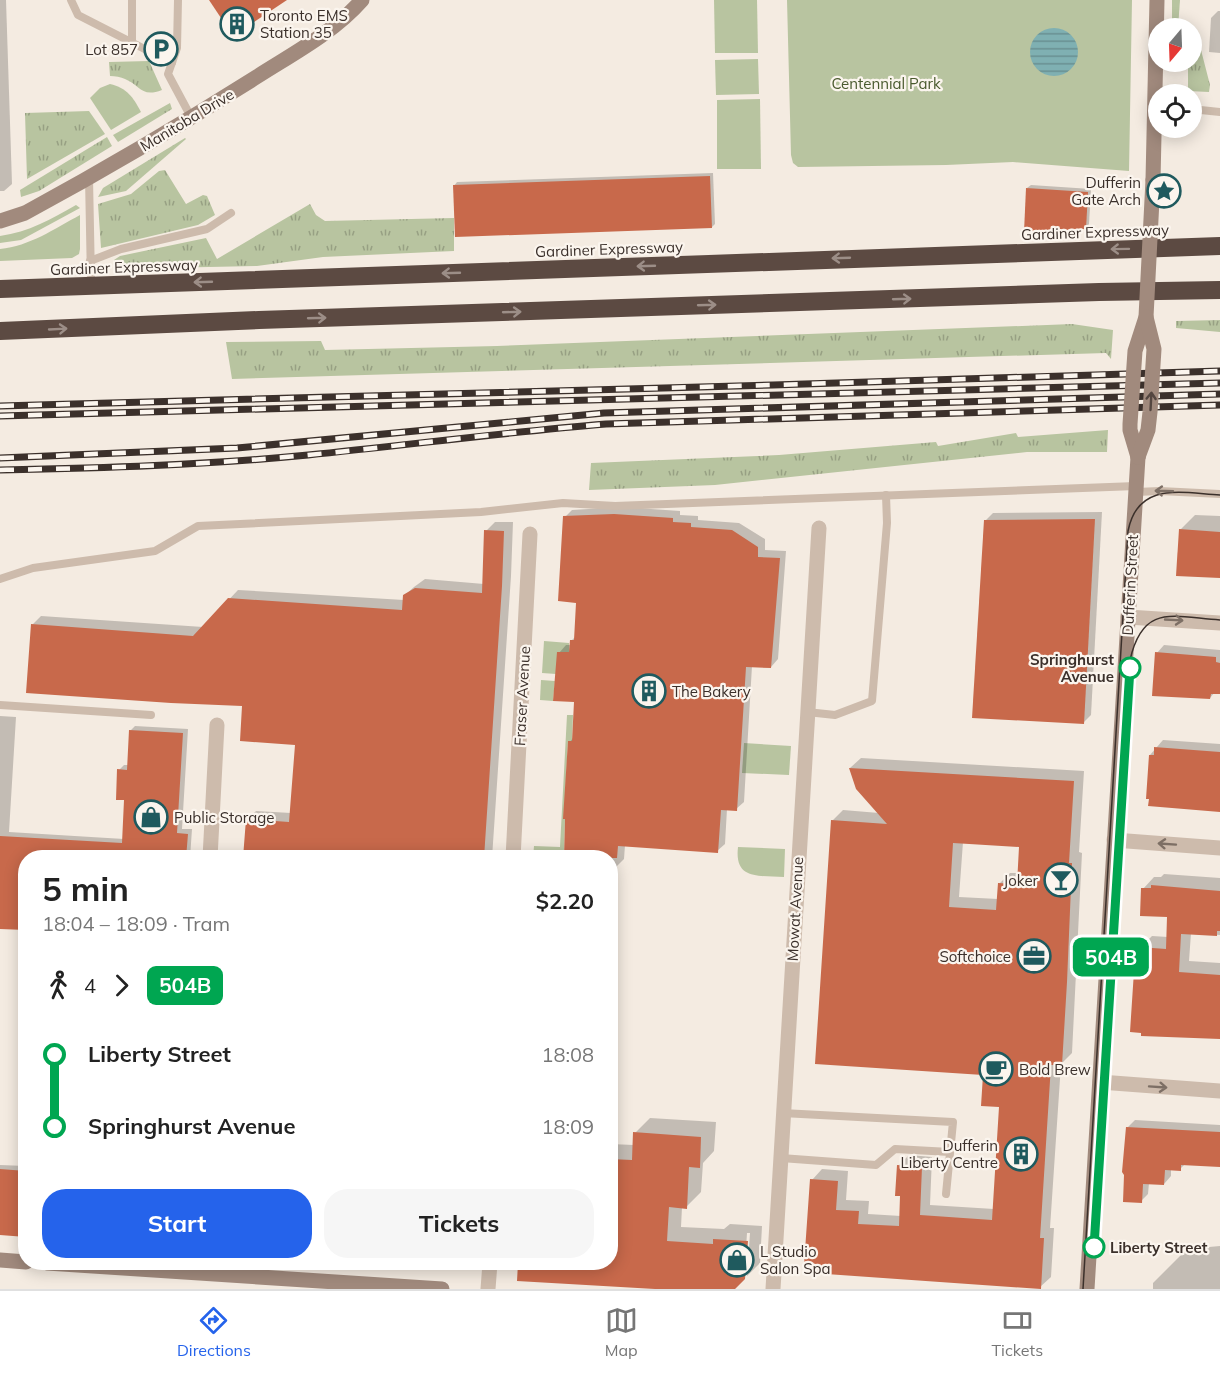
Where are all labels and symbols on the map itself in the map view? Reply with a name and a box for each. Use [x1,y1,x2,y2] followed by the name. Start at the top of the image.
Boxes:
[219,6,255,42] building icon: Toronto EMS Station 35
[260,6,348,42] place label: Toronto EMS Station 35
[1148,18,1202,72] north arrow
[143,31,179,67] parking icon: Lot 857
[85,40,138,59] place label: Lot 857
[831,74,941,93] park label: Centennial Park
[137,85,237,155] street label: Manitoba Drive
[1071,173,1141,209] place label: Dufferin Gate Arch
[1146,173,1182,209] place icon: Dufferin Gate Arch
[1021,220,1169,244] street label: Gardiner Expressway
[535,237,683,261] street label: Gardiner Expressway
[1110,243,1130,254] one-way arrow
[831,253,851,264] one-way arrow
[50,255,198,279] street label: Gardiner Expressway
[636,260,656,271] one-way arrow
[441,267,461,278] one-way arrow
[193,276,213,287] one-way arrow
[891,293,911,304] one-way arrow
[697,300,716,311] one-way arrow
[502,306,522,317] one-way arrow
[307,312,327,324] one-way arrow
[48,323,68,334] one-way arrow
[1146,391,1157,411] one-way arrow
[1154,486,1174,497] one-way arrow
[1118,534,1142,636] street label: Dufferin Street
[1164,615,1184,626] one-way arrow
[510,646,534,746] street label: Fraser Avenue
[1030,650,1114,686] place label: Springhurst Avenue
[1119,657,1141,679] marker: Springhurst Avenue
[631,673,667,709] building icon: The Bakery
[672,682,751,701] place label: The Bakery
[133,799,169,835] shop icon: Public Storage
[174,808,274,827] place label: Public Storage
[1158,838,1177,849] one-way arrow
[783,856,807,962] street label: Mowat Avenue
[1043,862,1079,898] bar icon: Joker
[1003,871,1039,890] place label: Joker
[1016,938,1052,974] office icon: Softchoice
[1069,938,1153,976] line badge: 504B
[939,947,1011,966] place label: Softchoice
[978,1051,1014,1087] cafe icon: Bold Brew
[1019,1060,1091,1079] place label: Bold Brew
[1147,1081,1167,1092] one-way arrow
[901,1136,998,1172] place label: Dufferin Liberty Centre
[1003,1136,1039,1172] building icon: Dufferin Liberty Centre
[1083,1236,1105,1258] marker: Liberty Street
[1110,1238,1208,1257] place label: Liberty Street
[719,1242,755,1278] shop icon: L Studio Salon Spa
[760,1242,831,1278] place label: L Studio Salon Spa

